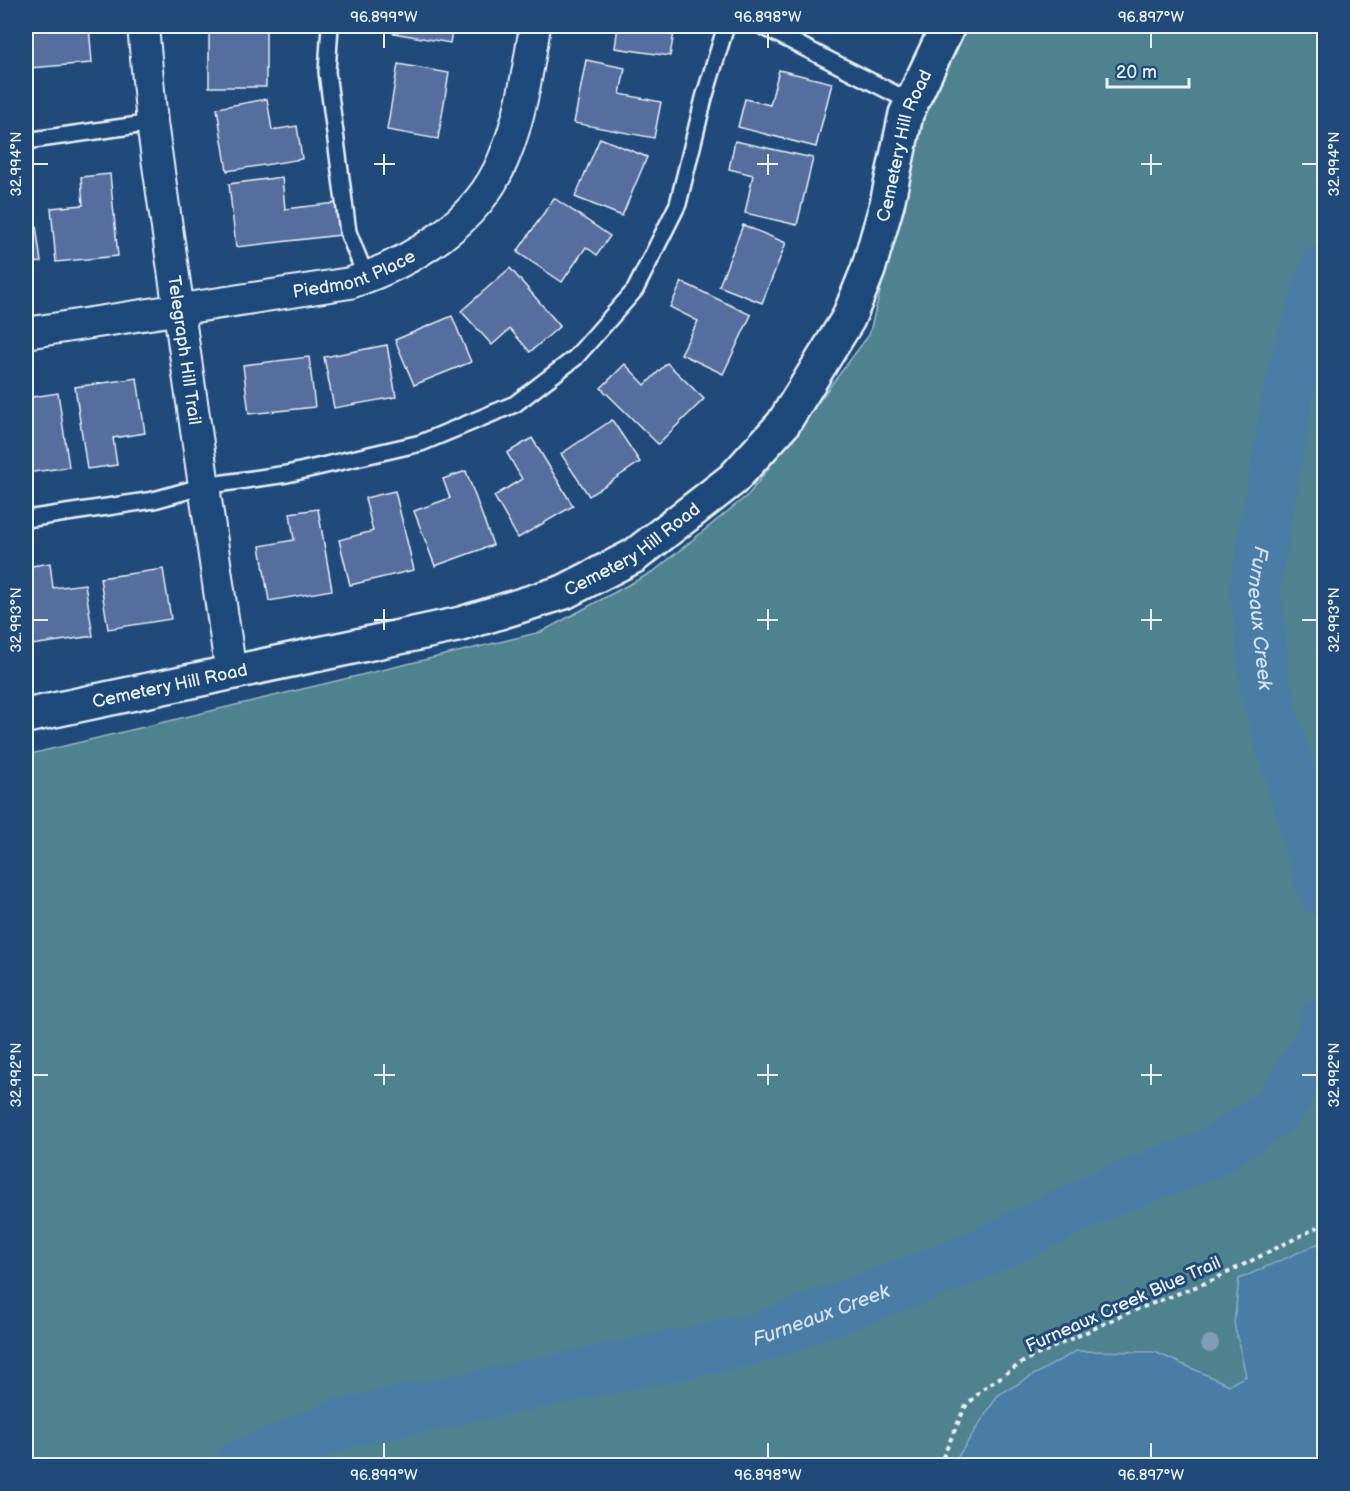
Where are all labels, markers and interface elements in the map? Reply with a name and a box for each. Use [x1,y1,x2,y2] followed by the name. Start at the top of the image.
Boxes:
[350,8,418,27] text: 96.899°W
[734,8,802,27] text: 96.898°W
[1118,8,1184,27] text: 96.897°W
[1107,51,1190,89] scale bar
[1116,62,1157,83] text: 20 m
[872,66,937,224] street label: Cemetery Hill Road
[7,131,26,197] text: 32.994°N
[1325,131,1344,197] text: 32.994°N
[291,246,420,303] street label: Piedmont Place
[163,274,205,426] street label: Telegraph Hill Trail
[561,499,704,601] street label: Cemetery Hill Road
[1242,544,1277,692] water label: Furneaux Creek
[7,587,26,653] text: 32.993°N
[1325,587,1344,653] text: 32.993°N
[91,659,249,713] street label: Cemetery Hill Road
[7,1043,26,1107] text: 32.992°N
[1325,1043,1344,1107] text: 32.992°N
[1022,1252,1224,1357] street label: Furneaux Creek Blue Trail
[751,1279,894,1352] water label: Furneaux Creek
[350,1466,418,1485] text: 96.899°W
[734,1466,802,1485] text: 96.898°W
[1118,1466,1184,1485] text: 96.897°W

